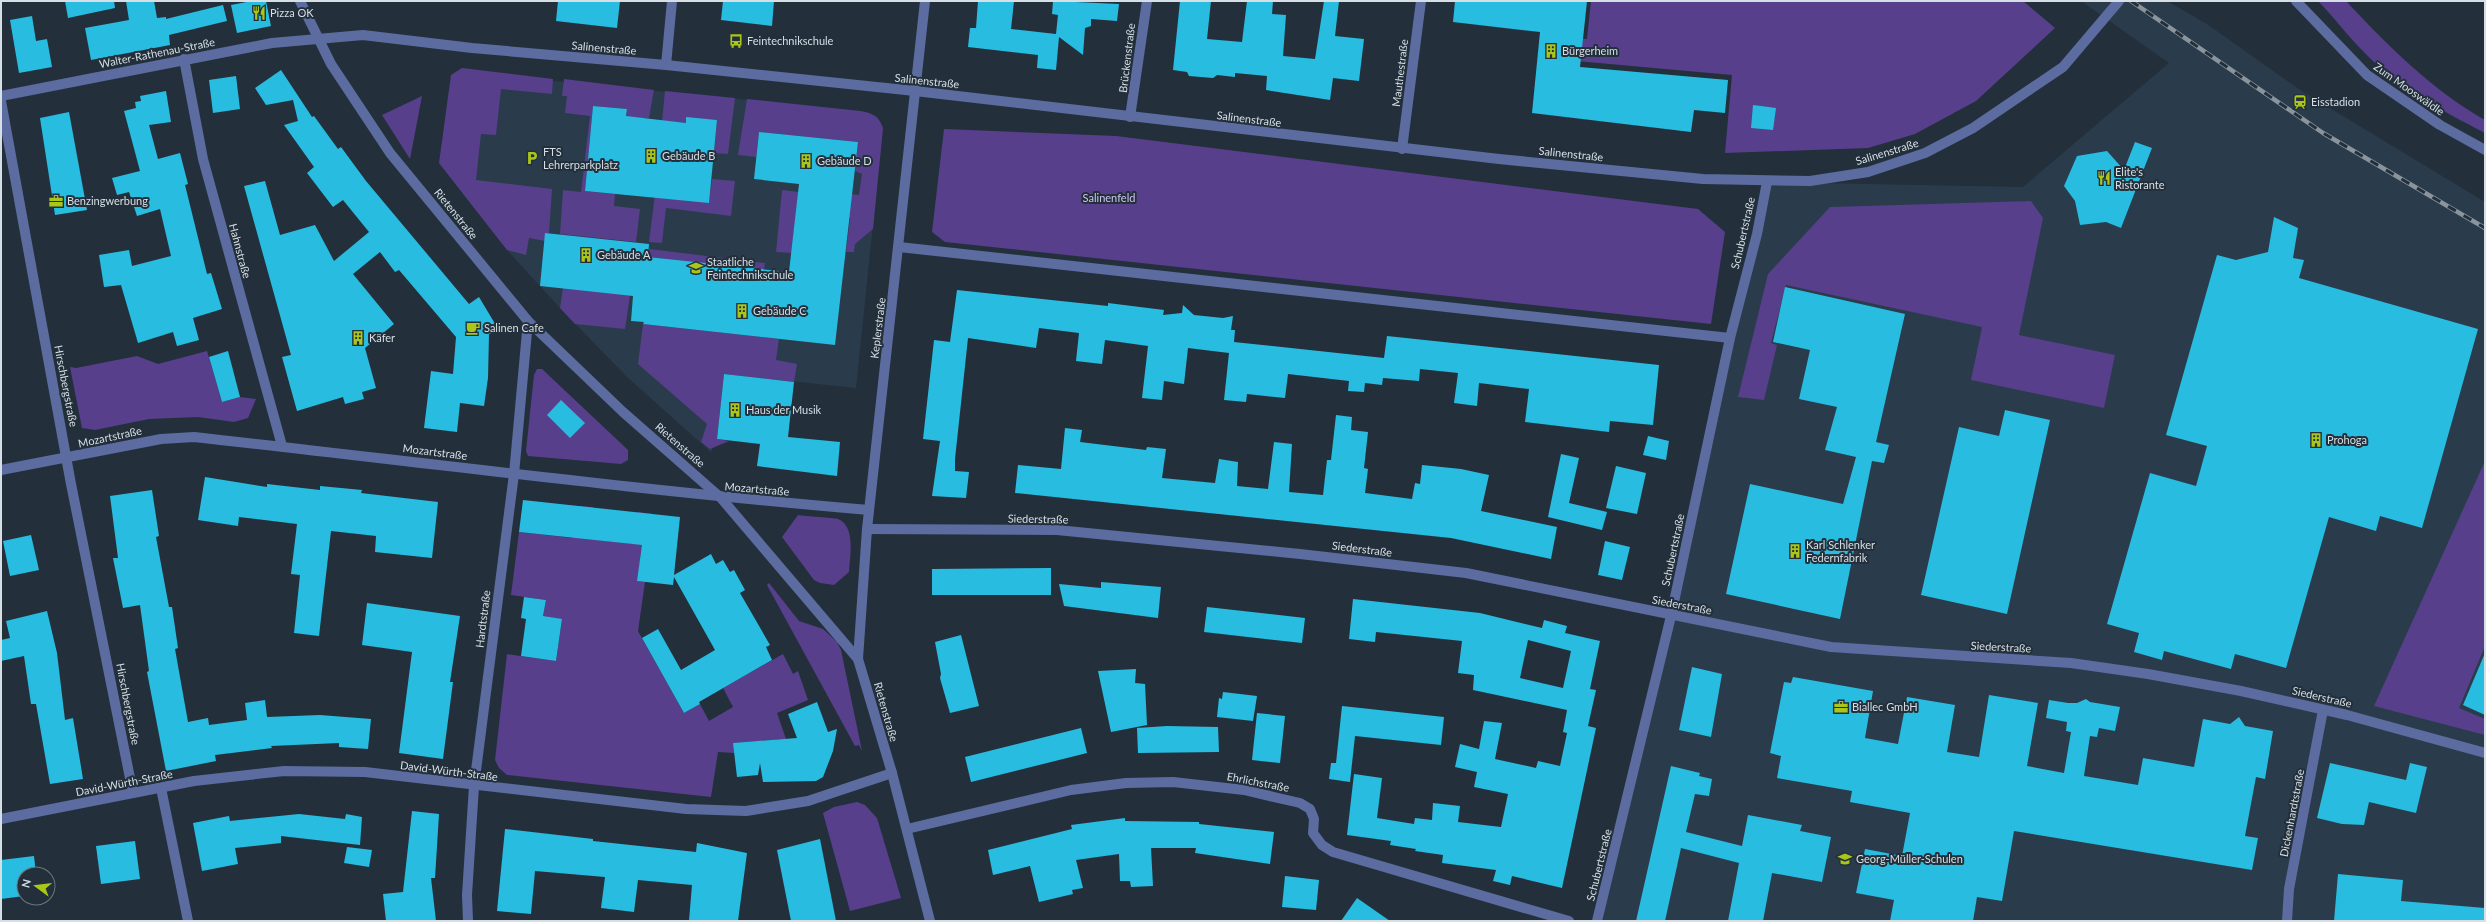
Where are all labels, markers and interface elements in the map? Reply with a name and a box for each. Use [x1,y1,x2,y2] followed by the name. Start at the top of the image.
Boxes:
[251,5,267,21] restaurant icon: Pizza OK
[270,6,314,19] place label: Pizza OK
[1116,22,1137,93] street label: Brückenstraße
[728,33,744,49] bus stop icon: Feintechnikschule
[747,34,834,47] place label: Feintechnikschule
[98,35,216,70] street label: Walter-Rathenau-Straße
[571,38,637,57] street label: Salinenstraße
[1389,38,1410,107] street label: Mauthestraße
[1543,43,1559,59] building icon: Bürgerheim
[1562,44,1618,57] place label: Bürgerheim
[2372,60,2447,118] street label: Zum Mooswäldle
[894,71,960,90] street label: Salinenstraße
[2292,94,2308,110] station icon: Eisstadion
[2311,95,2360,108] place label: Eisstadion
[1216,108,1282,129] street label: Salinenstraße
[1854,136,1920,167] street label: Salinenstraße
[1538,144,1604,163] street label: Salinenstraße
[543,145,618,171] place label: FTS Lehrerparkplatz
[643,148,659,164] building icon: Gebäude B
[662,149,715,162] place label: Gebäude B
[524,150,540,166] parking icon: FTS Lehrerparkplatz
[798,153,814,169] building icon: Gebäude D
[817,154,872,167] place label: Gebäude D
[2115,165,2165,191] place label: Elite's Ristorante
[2096,170,2112,186] restaurant icon: Elite's Ristorante
[432,186,481,242] street label: Rietenstraße
[1083,191,1135,204] park label: Salinenfeld
[48,193,64,209] office icon: Benzingwerbung
[67,194,148,207] place label: Benzingwerbung
[1728,195,1757,270] street label: Schubertstraße
[227,222,254,280] street label: Hahnstraße
[578,247,594,263] building icon: Gebäude A
[597,248,651,261] place label: Gebäude A
[707,255,794,281] place label: Staatliche Feintechnikschule
[688,260,704,276] school or university icon: Staatliche Feintechnikschule
[867,296,888,359] street label: Keplerstraße
[734,303,750,319] building icon: Gebäude C
[753,304,807,317] place label: Gebäude C
[465,320,481,336] cafe icon: Salinen Cafe
[484,321,544,334] place label: Salinen Cafe
[350,330,366,346] building icon: Käfer
[369,331,395,344] place label: Käfer
[52,344,81,428] street label: Hirschbergstraße
[727,402,743,418] building icon: Haus der Musik
[746,403,822,416] place label: Haus der Musik
[653,420,708,470] street label: Rietenstraße
[77,423,143,450] street label: Mozartstraße
[2308,432,2324,448] building icon: Prohoga
[2327,433,2367,446] place label: Prohoga
[402,441,468,462] street label: Mozartstraße
[724,479,790,498] street label: Mozartstraße
[1008,511,1069,526] street label: Siederstraße
[1658,512,1687,587] street label: Schubertstraße
[1331,538,1393,559] street label: Siederstraße
[1806,538,1875,564] place label: Karl Schlenker Federnfabrik
[1787,543,1803,559] building icon: Karl Schlenker Federnfabrik
[473,589,493,648] street label: Hardtstraße
[1651,592,1713,617] street label: Siederstraße
[1970,638,2032,655] street label: Siederstraße
[114,662,143,746] street label: Hirschbergstraße
[872,681,901,743] street label: Rietenstraße
[2291,683,2353,710] street label: Siederstraße
[1833,699,1849,715] office icon: Biallec GmbH
[1852,700,1918,713] place label: Biallec GmbH
[399,758,499,783] street label: David-Würth-Straße
[74,767,174,798] street label: David-Würth-Straße
[2277,768,2306,858] street label: Dickenhardtstraße
[1226,769,1291,794] street label: Ehrlichstraße
[1583,827,1614,902] street label: Schubertstraße
[1837,851,1853,867] school or university icon: Georg-Müller-Schulen
[1856,852,1963,865] place label: Georg-Müller-Schulen
[16,866,56,906] north arrow
[18,878,33,889] text: N

